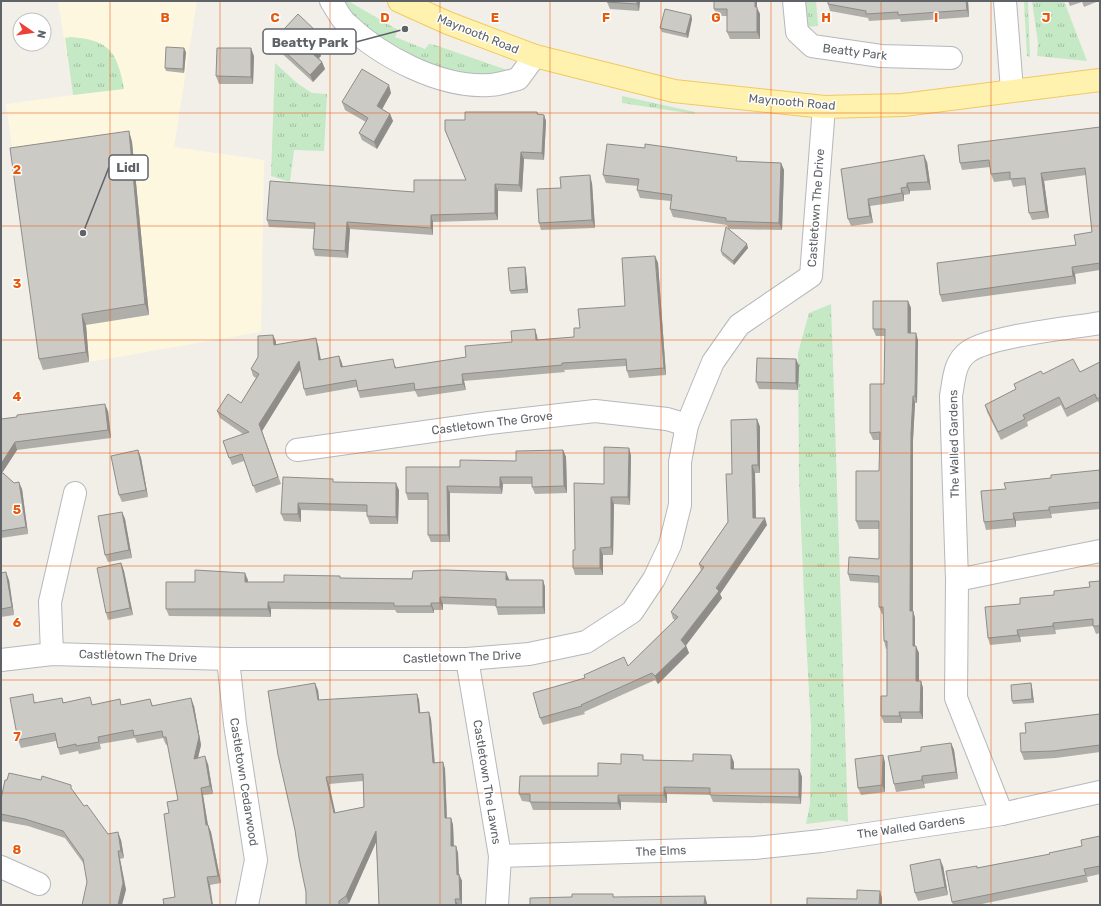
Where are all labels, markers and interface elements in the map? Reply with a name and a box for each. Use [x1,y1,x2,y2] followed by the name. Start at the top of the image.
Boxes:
[160,10,170,25] text: B
[270,10,280,25] text: C
[380,10,390,25] text: D
[491,10,499,25] text: E
[602,10,610,25] text: F
[711,10,721,25] text: G
[821,10,831,25] text: H
[934,10,938,25] text: I
[1042,10,1050,25] text: J
[435,11,521,57] street label: Maynooth Road
[12,12,52,52] north arrow
[34,29,48,40] text: N
[263,29,356,54] callout: Beatty Park
[272,35,349,50] text: Beatty Park
[822,41,889,63] street label: Beatty Park
[748,91,836,113] street label: Maynooth Road
[805,148,827,268] street label: Castletown The Drive
[109,155,148,180] callout: Lidl
[116,160,140,175] text: Lidl
[13,162,21,177] text: 2
[13,276,22,291] text: 3
[13,389,22,404] text: 4
[946,390,962,498] street label: The Walled Gardens
[431,409,554,437] street label: Castletown The Grove
[13,502,21,517] text: 5
[13,615,22,630] text: 6
[79,647,198,665] street label: Castletown The Drive
[403,648,522,666] street label: Castletown The Drive
[227,717,261,847] street label: Castletown Cedarwood
[470,719,504,845] street label: Castletown The Lawns
[13,729,21,744] text: 7
[856,813,966,841] street label: The Walled Gardens
[13,842,22,857] text: 8
[635,843,687,859] street label: The Elms

